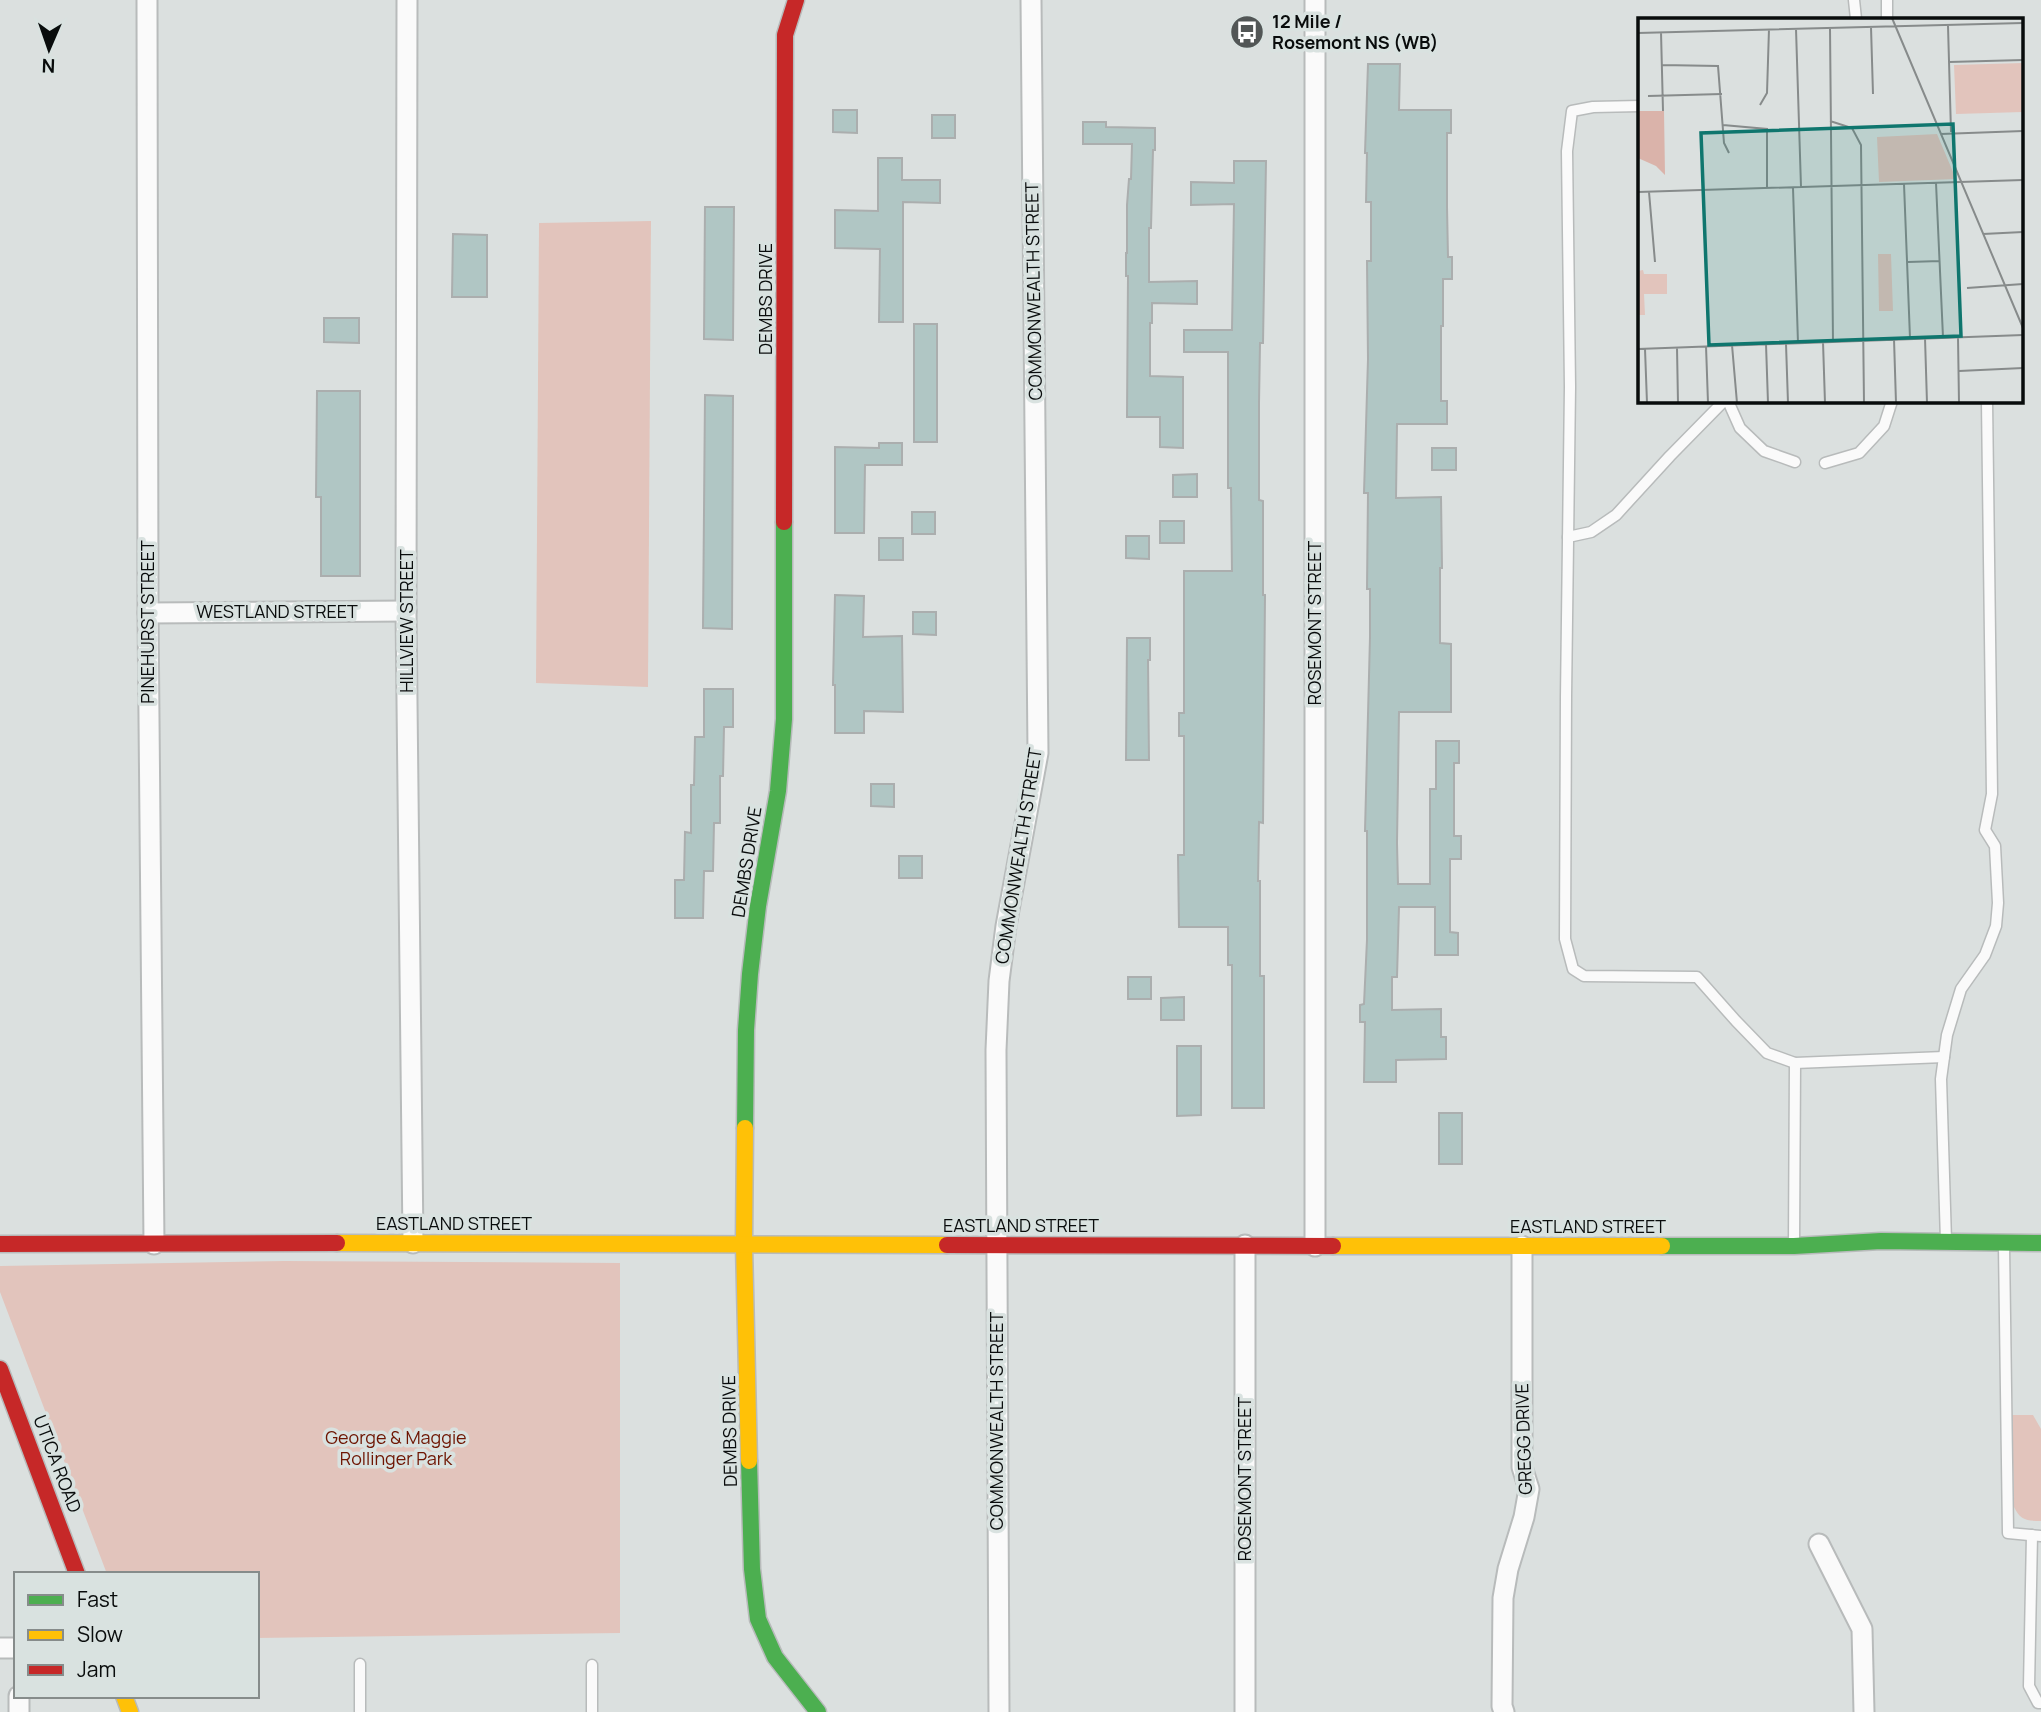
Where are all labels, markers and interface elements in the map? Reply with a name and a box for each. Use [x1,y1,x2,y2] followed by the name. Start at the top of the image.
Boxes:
[1272,9,1439,54] place label: 12 Mile / Rosemont NS (WB)
[1228,13,1266,51] bus stop icon: 12 Mile / Rosemont NS (WB)
[14,14,84,84] north arrow
[1638,18,2024,402] inset map
[41,53,56,79] text: N
[1019,181,1047,400] street label: COMMONWEALTH STREET
[753,243,777,355] street label: DEMBS DRIVE
[135,540,159,704] street label: PINEHURST STREET
[1302,541,1326,705] street label: ROSEMONT STREET
[394,549,418,693] street label: HILLVIEW STREET
[196,599,358,623] street label: WESTLAND STREET
[989,746,1047,966] street label: COMMONWEALTH STREET
[725,805,767,919] street label: DEMBS DRIVE
[376,1211,532,1235] street label: EASTLAND STREET
[943,1213,1099,1237] street label: EASTLAND STREET
[1510,1214,1666,1238] street label: EASTLAND STREET
[984,1311,1008,1530] street label: COMMONWEALTH STREET
[716,1375,742,1487] street label: DEMBS DRIVE
[1509,1383,1537,1495] street label: GREGG DRIVE
[1232,1397,1256,1561] street label: ROSEMONT STREET
[28,1411,88,1516] street label: UTICA ROAD
[325,1425,467,1470] park label: George & Maggie Rollinger Park
[14,1572,259,1698] legend
[77,1585,118,1613] text: Fast
[77,1620,123,1648] text: Slow
[77,1655,116,1683] text: Jam

